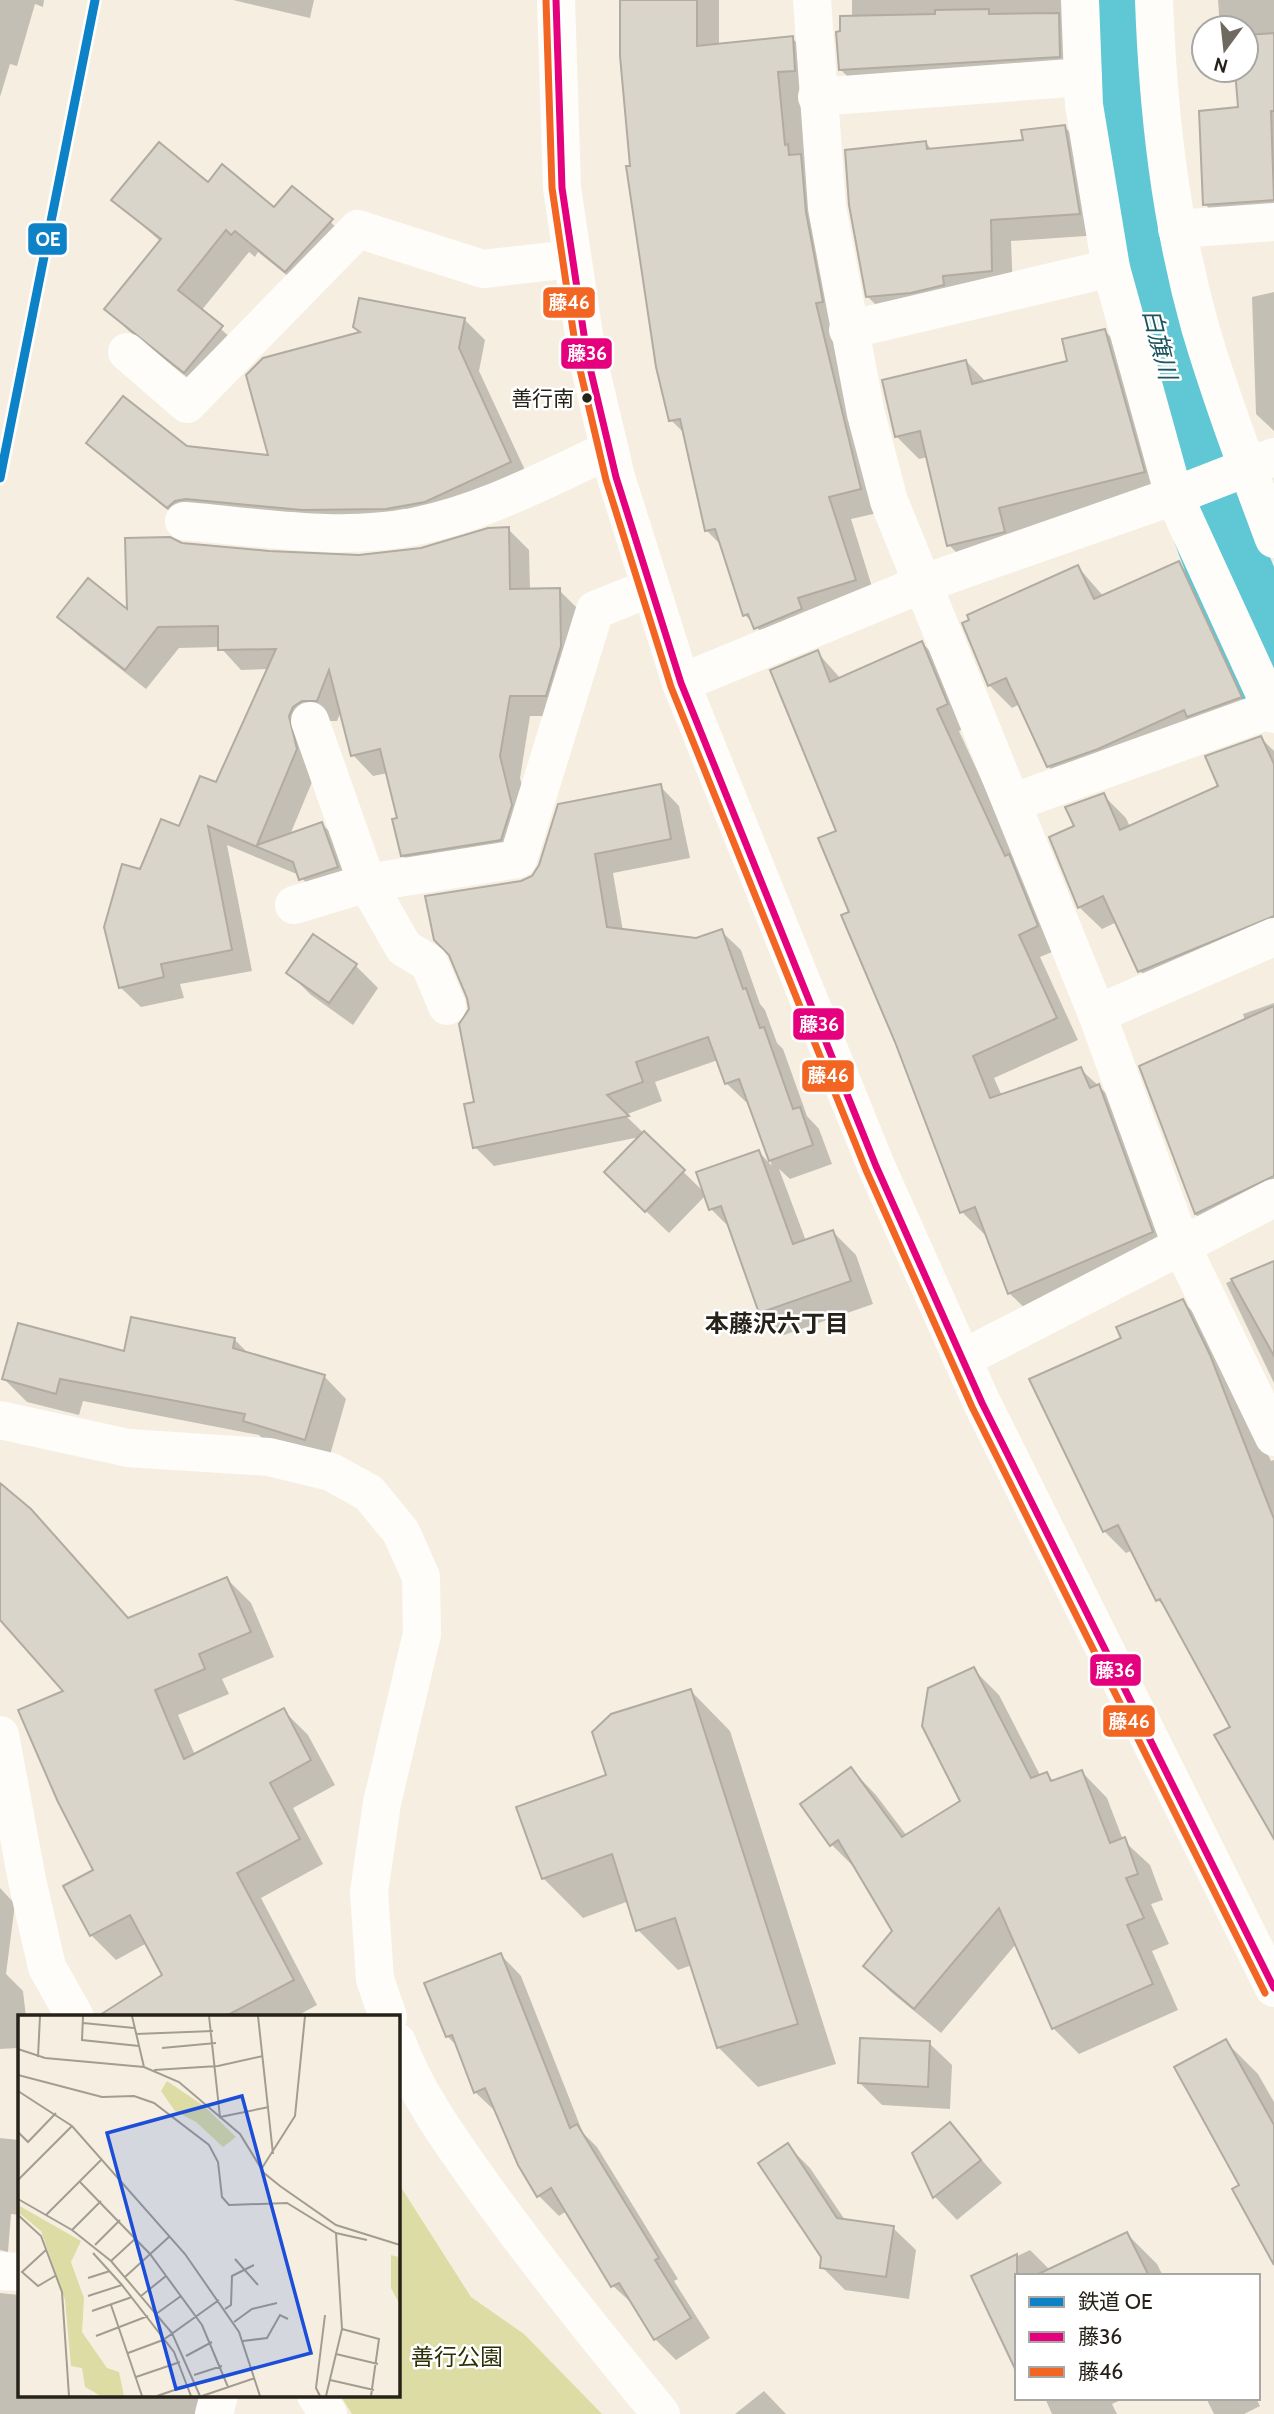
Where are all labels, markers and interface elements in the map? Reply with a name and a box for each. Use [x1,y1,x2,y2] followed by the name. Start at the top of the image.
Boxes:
[1190,14,1260,84] north arrow
[1211,52,1230,78] text: N
[27,222,68,256] line badge: OE
[35,228,61,251] text: OE
[542,286,596,319] line badge: 藤46
[548,291,590,314] text: 藤46
[1137,306,1184,385] water label: 白旗川
[560,337,613,370] line badge: 藤36
[567,342,607,365] text: 藤36
[511,386,574,411] place label: 善行南
[580,391,594,405] marker: 善行南
[792,1007,845,1041] line badge: 藤36
[799,1013,839,1036] text: 藤36
[801,1059,855,1093] line badge: 藤46
[807,1064,849,1087] text: 藤46
[705,1309,849,1338] district label: 本藤沢六丁目
[1089,1653,1142,1687] line badge: 藤36
[1095,1659,1135,1682] text: 藤36
[1102,1704,1156,1738] line badge: 藤46
[1108,1710,1150,1733] text: 藤46
[18,2015,399,2396] inset map
[1015,2274,1260,2400] legend
[1078,2289,1153,2314] text: 鉄道 OE
[1078,2324,1122,2349] text: 藤36
[411,2343,503,2371] park label: 善行公園
[1078,2359,1123,2384] text: 藤46

